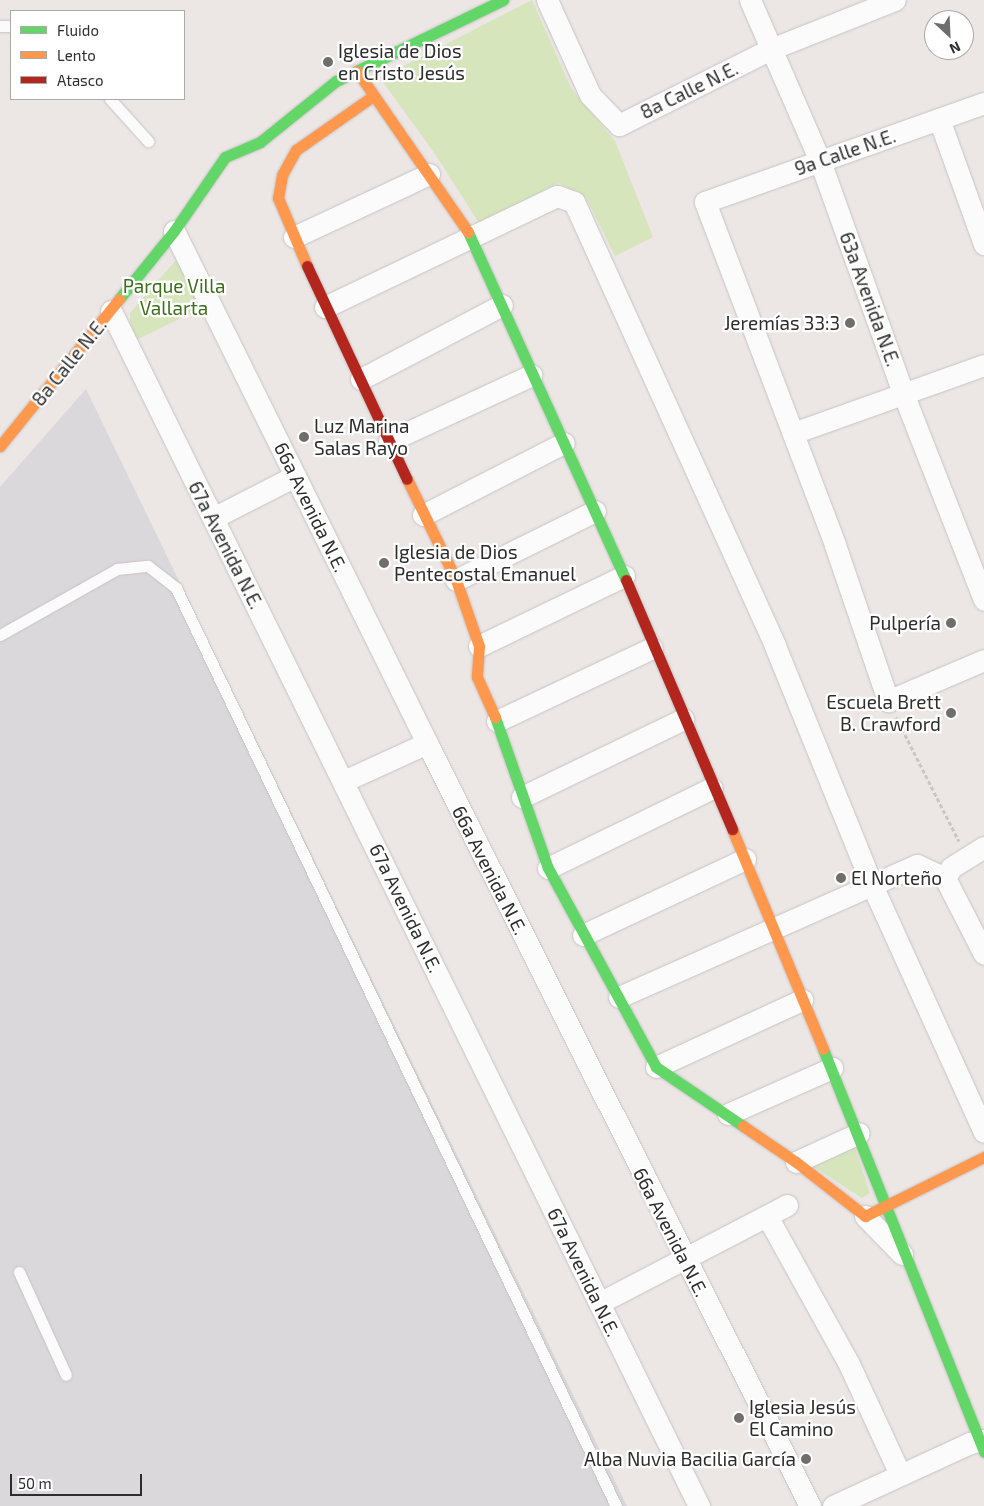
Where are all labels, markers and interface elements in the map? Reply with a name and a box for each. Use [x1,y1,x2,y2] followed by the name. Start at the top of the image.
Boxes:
[10,10,185,100] legend
[924,10,974,60] north arrow
[57,21,99,39] text: Fluido
[947,38,963,58] text: N
[338,40,465,84] place label: Iglesia de Dios en Cristo Jesús
[57,46,96,64] text: Lento
[322,56,334,68] marker: Iglesia de Dios en Cristo Jesús
[636,57,742,123] street label: 8a Calle N.E.
[57,71,103,89] text: Atasco
[792,124,898,180] street label: 9a Calle N.E.
[835,229,905,369] street label: 63a Avenida N.E.
[122,275,226,319] park label: Parque Villa Vallarta
[724,312,840,334] place label: Jeremías 33:3
[27,314,111,410] street label: 8a Calle N.E.
[844,317,856,329] marker: Jeremías 33:3
[314,415,409,459] place label: Luz Marina Salas Rayo
[298,431,310,443] marker: Luz Marina Salas Rayo
[270,438,352,576] street label: 66a Avenida N.E.
[184,477,268,613] street label: 67a Avenida N.E.
[394,541,576,585] place label: Iglesia de Dios Pentecostal Emanuel
[378,557,390,569] marker: Iglesia de Dios Pentecostal Emanuel
[869,612,941,634] place label: Pulpería
[945,617,957,629] marker: Pulpería
[826,691,941,735] place label: Escuela Brett B. Crawford
[945,707,957,719] marker: Escuela Brett B. Crawford
[448,802,532,938] street label: 66a Avenida N.E.
[365,840,447,976] street label: 67a Avenida N.E.
[851,867,943,889] place label: El Norteño
[835,872,847,884] marker: El Norteño
[629,1164,713,1300] street label: 66a Avenida N.E.
[543,1204,625,1340] street label: 67a Avenida N.E.
[749,1396,856,1440] place label: Iglesia Jesús El Camino
[733,1412,745,1424] marker: Iglesia Jesús El Camino
[584,1448,796,1470] place label: Alba Nuvia Bacilia García
[800,1453,812,1465] marker: Alba Nuvia Bacilia García
[12,1464,145,1496] scale bar
[18,1474,52,1492] text: 50 m

